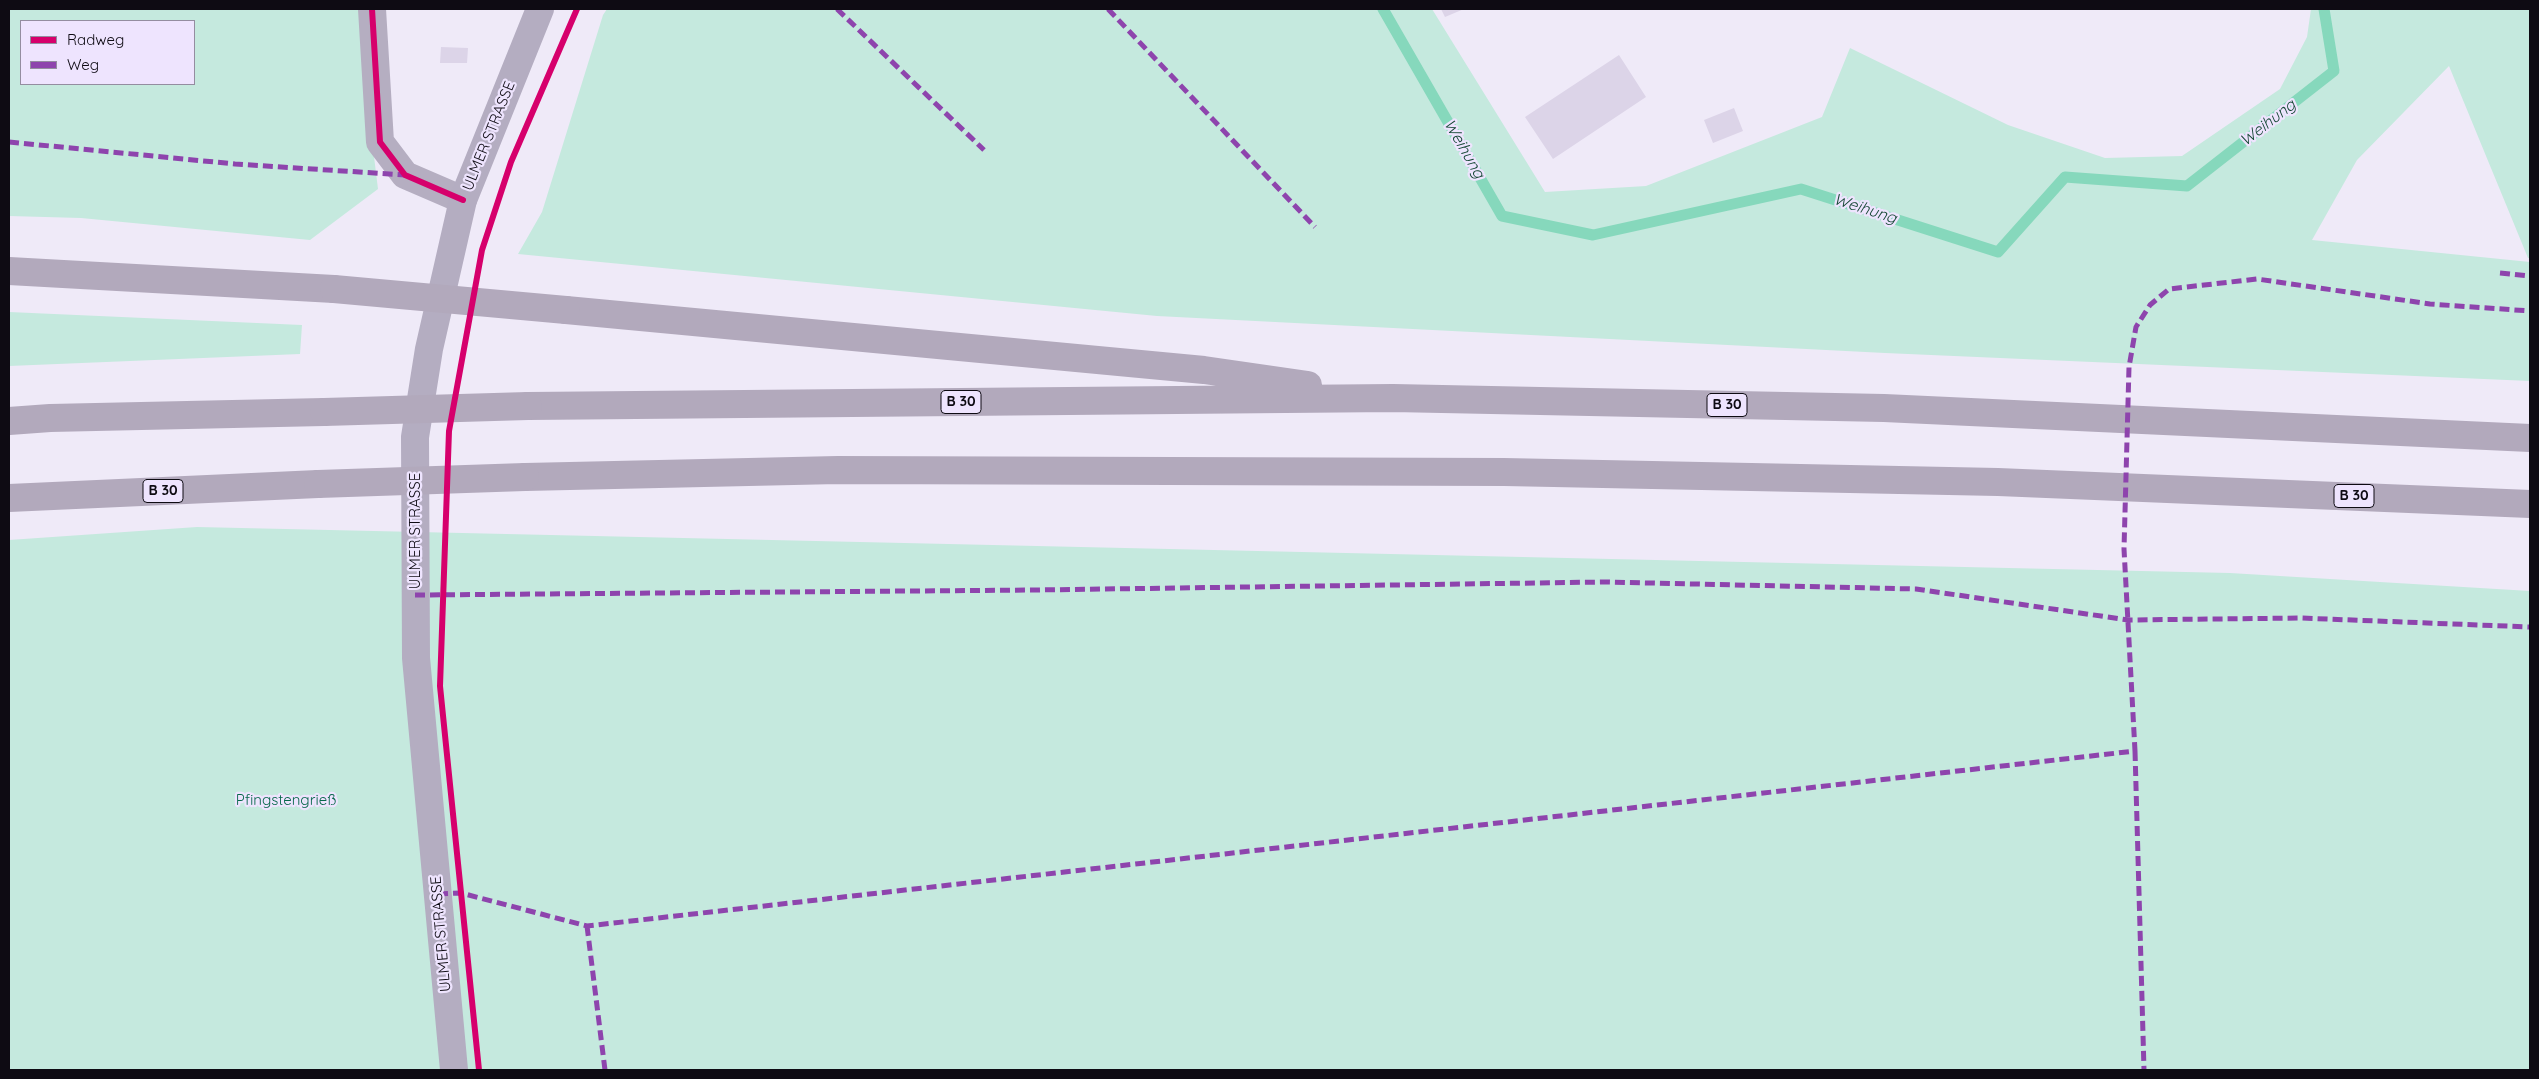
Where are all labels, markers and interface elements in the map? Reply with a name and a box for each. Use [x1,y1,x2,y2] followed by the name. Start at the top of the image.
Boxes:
[20,20,195,85] legend
[67,30,124,49] text: Radweg
[67,55,99,74] text: Weg
[459,79,519,193] street label: ULMER STRASSE
[2236,95,2300,151] water label: Weihung
[1439,116,1489,182] water label: Weihung
[1831,190,1899,228] water label: Weihung
[941,391,981,414] road number: B 30
[1707,394,1747,416] road number: B 30
[406,473,424,589] street label: ULMER STRASSE
[143,480,183,502] road number: B 30
[2334,484,2374,508] road number: B 30
[236,791,336,809] park label: Pfingstengrieß
[427,875,455,993] street label: ULMER STRASSE

